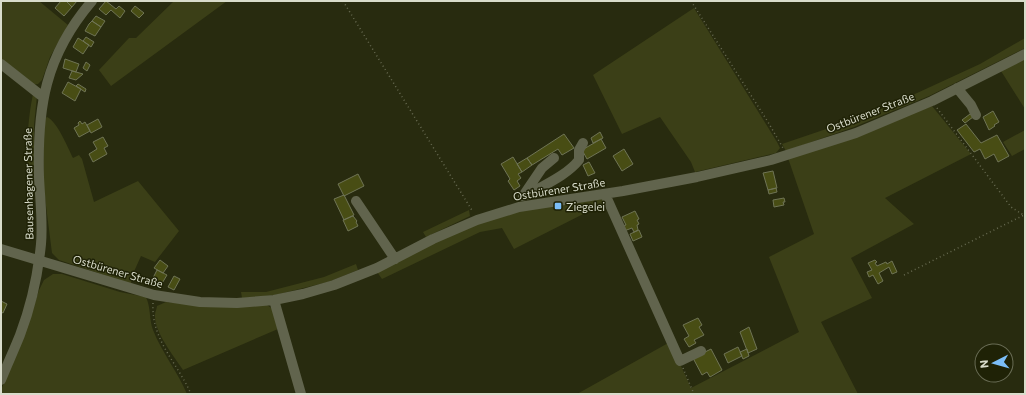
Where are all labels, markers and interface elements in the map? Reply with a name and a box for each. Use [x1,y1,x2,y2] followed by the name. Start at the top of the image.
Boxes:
[824,89,916,135] street label: Ostbürener Straße
[21,128,35,240] street label: Bausenhagener Straße
[512,175,606,203] street label: Ostbürener Straße
[566,200,605,213] place label: Ziegelei
[553,201,563,211] marker: Ziegelei
[71,252,165,290] street label: Ostbürener Straße
[974,343,1014,383] north arrow
[977,359,990,369] text: N

